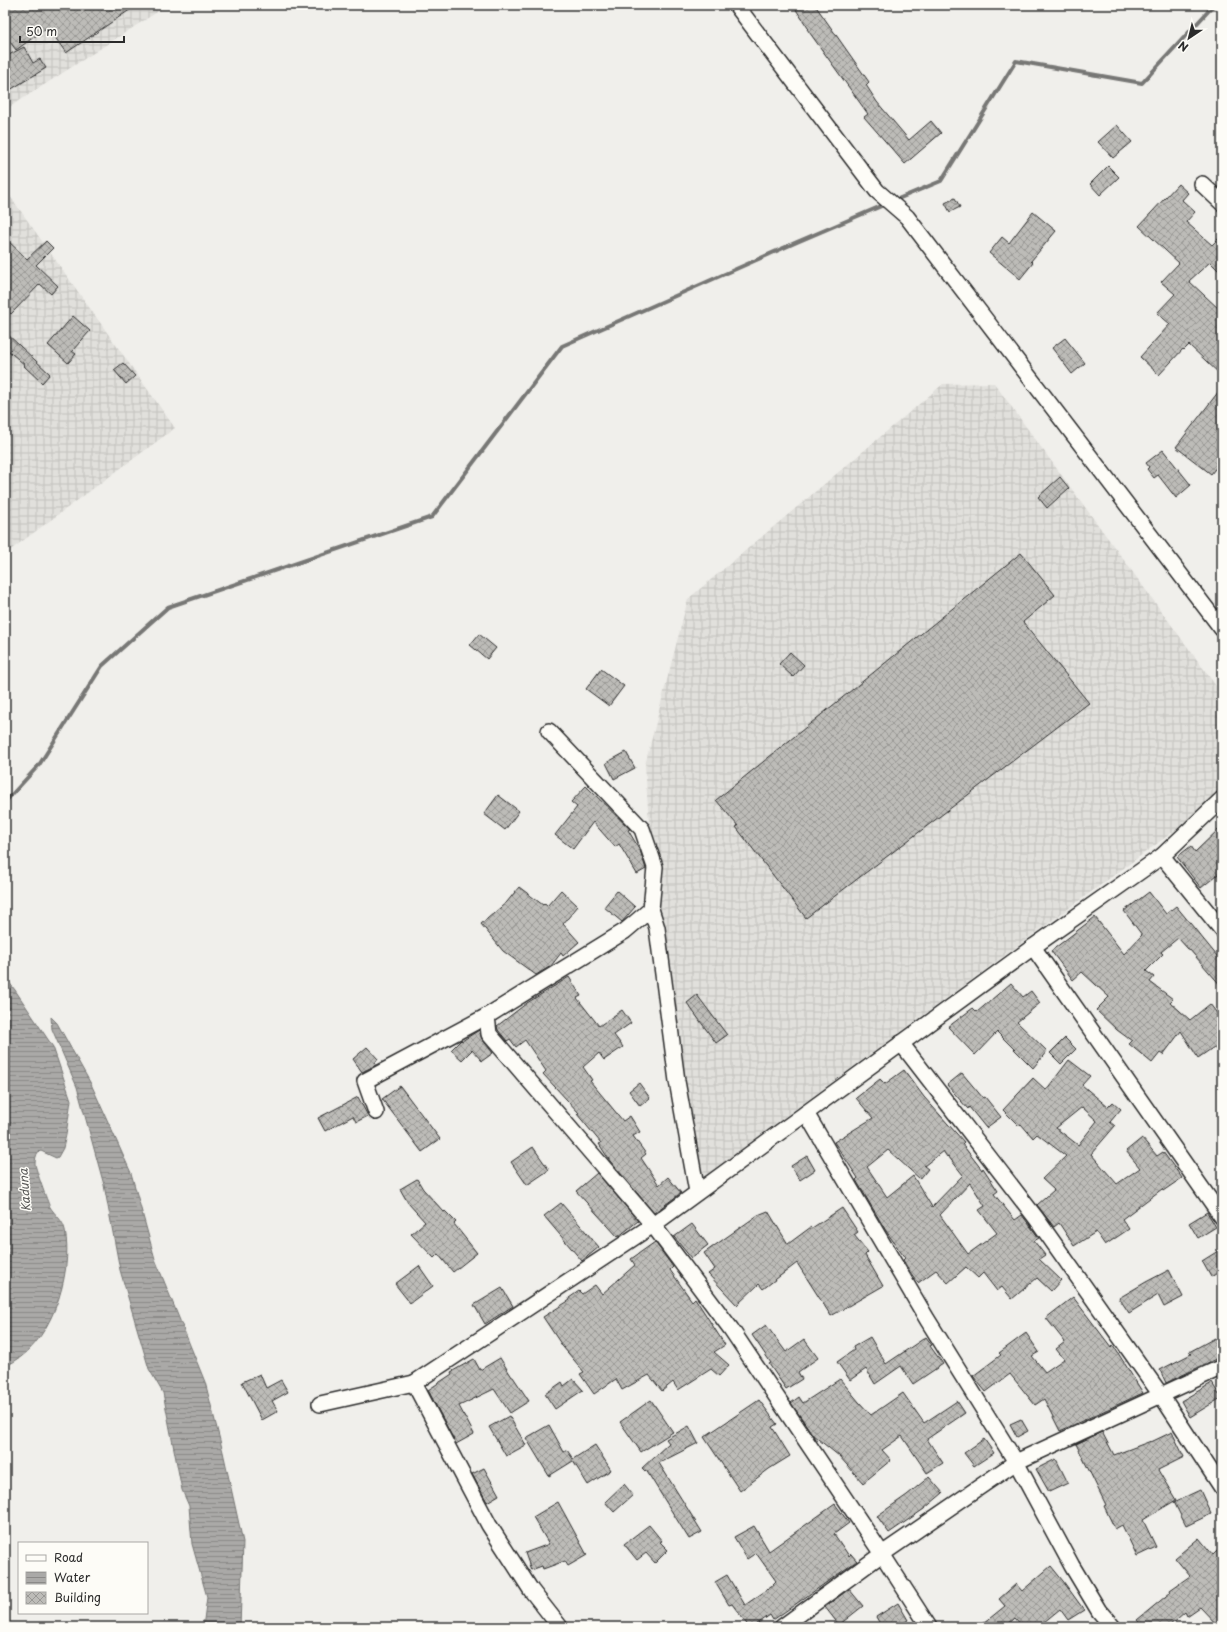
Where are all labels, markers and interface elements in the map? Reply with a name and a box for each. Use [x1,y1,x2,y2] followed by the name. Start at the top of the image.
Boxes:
[20,18,124,44] scale bar
[1169,18,1209,58] north arrow
[26,22,57,40] text: 50 m
[1174,37,1191,56] text: N
[13,1168,34,1212] water label: Kaduna
[18,1542,148,1614] legend
[54,1548,83,1566] text: Road
[54,1568,91,1586] text: Water
[54,1588,101,1606] text: Building

